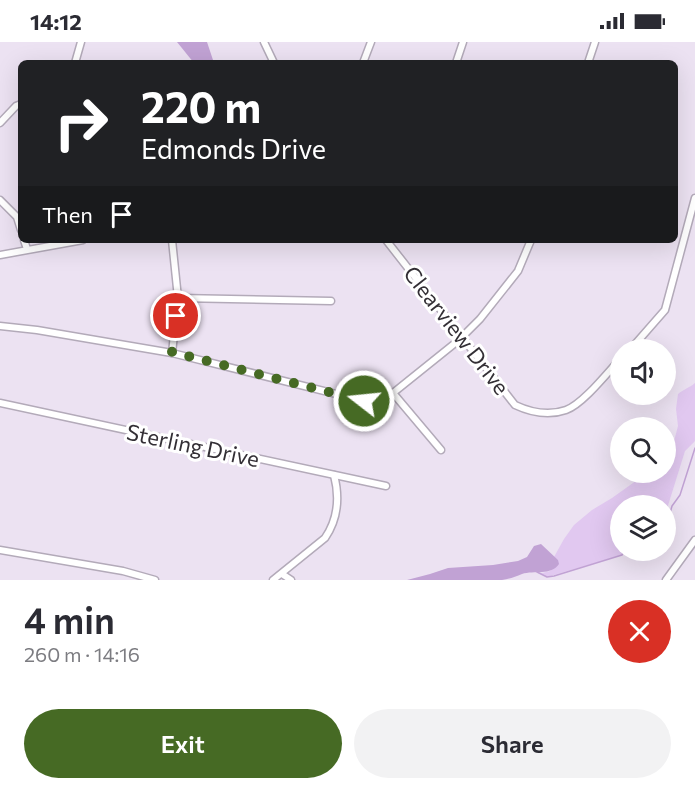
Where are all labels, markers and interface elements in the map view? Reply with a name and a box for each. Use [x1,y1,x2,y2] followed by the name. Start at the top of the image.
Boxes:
[30,8,82,35] text: 14:12
[141,80,261,132] text: 220 m
[42,84,120,162] icon: right
[141,132,326,165] text: Edmonds Drive
[105,198,138,231] icon: arrive
[42,201,93,228] text: Then
[398,260,516,400] street label: Clearview Drive
[150,290,201,341] pin
[159,299,192,332] icon: arrive
[610,339,676,561] map controls
[610,339,676,405] button: sound
[332,369,396,433] position arrow
[610,417,676,483] button: search
[124,418,262,472] street label: Sterling Drive
[610,495,676,561] button: layers
[24,597,115,641] text: 4 min
[608,600,671,663] button: close
[24,642,140,666] text: 260 m · 14:16
[24,709,342,778] button: Exit
[354,709,671,778] button: Share

